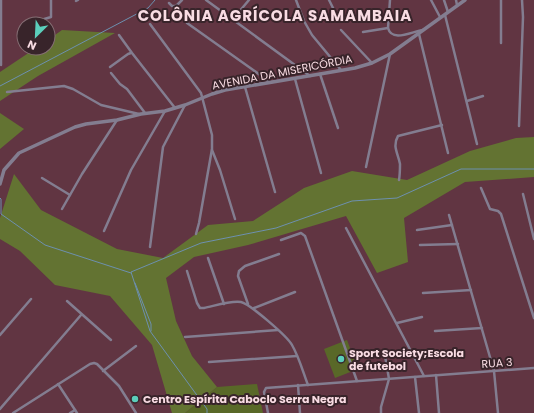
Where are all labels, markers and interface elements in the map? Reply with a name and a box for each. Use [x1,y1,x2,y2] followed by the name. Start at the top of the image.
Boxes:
[138,5,412,26] district label: COLÔNIA AGRÍCOLA SAMAMBAIA
[16,16,56,56] north arrow
[25,36,39,54] text: N
[210,50,354,93] street label: AVENIDA DA MISERICÓRDIA
[349,345,464,374] place label: Sport Society;Escola de futebol
[336,354,346,364] marker: Sport Society;Escola de futebol
[481,354,513,372] street label: RUA 3
[143,391,346,407] place label: Centro Espírita Caboclo Serra Negra
[130,394,140,404] marker: Centro Espírita Caboclo Serra Negra

